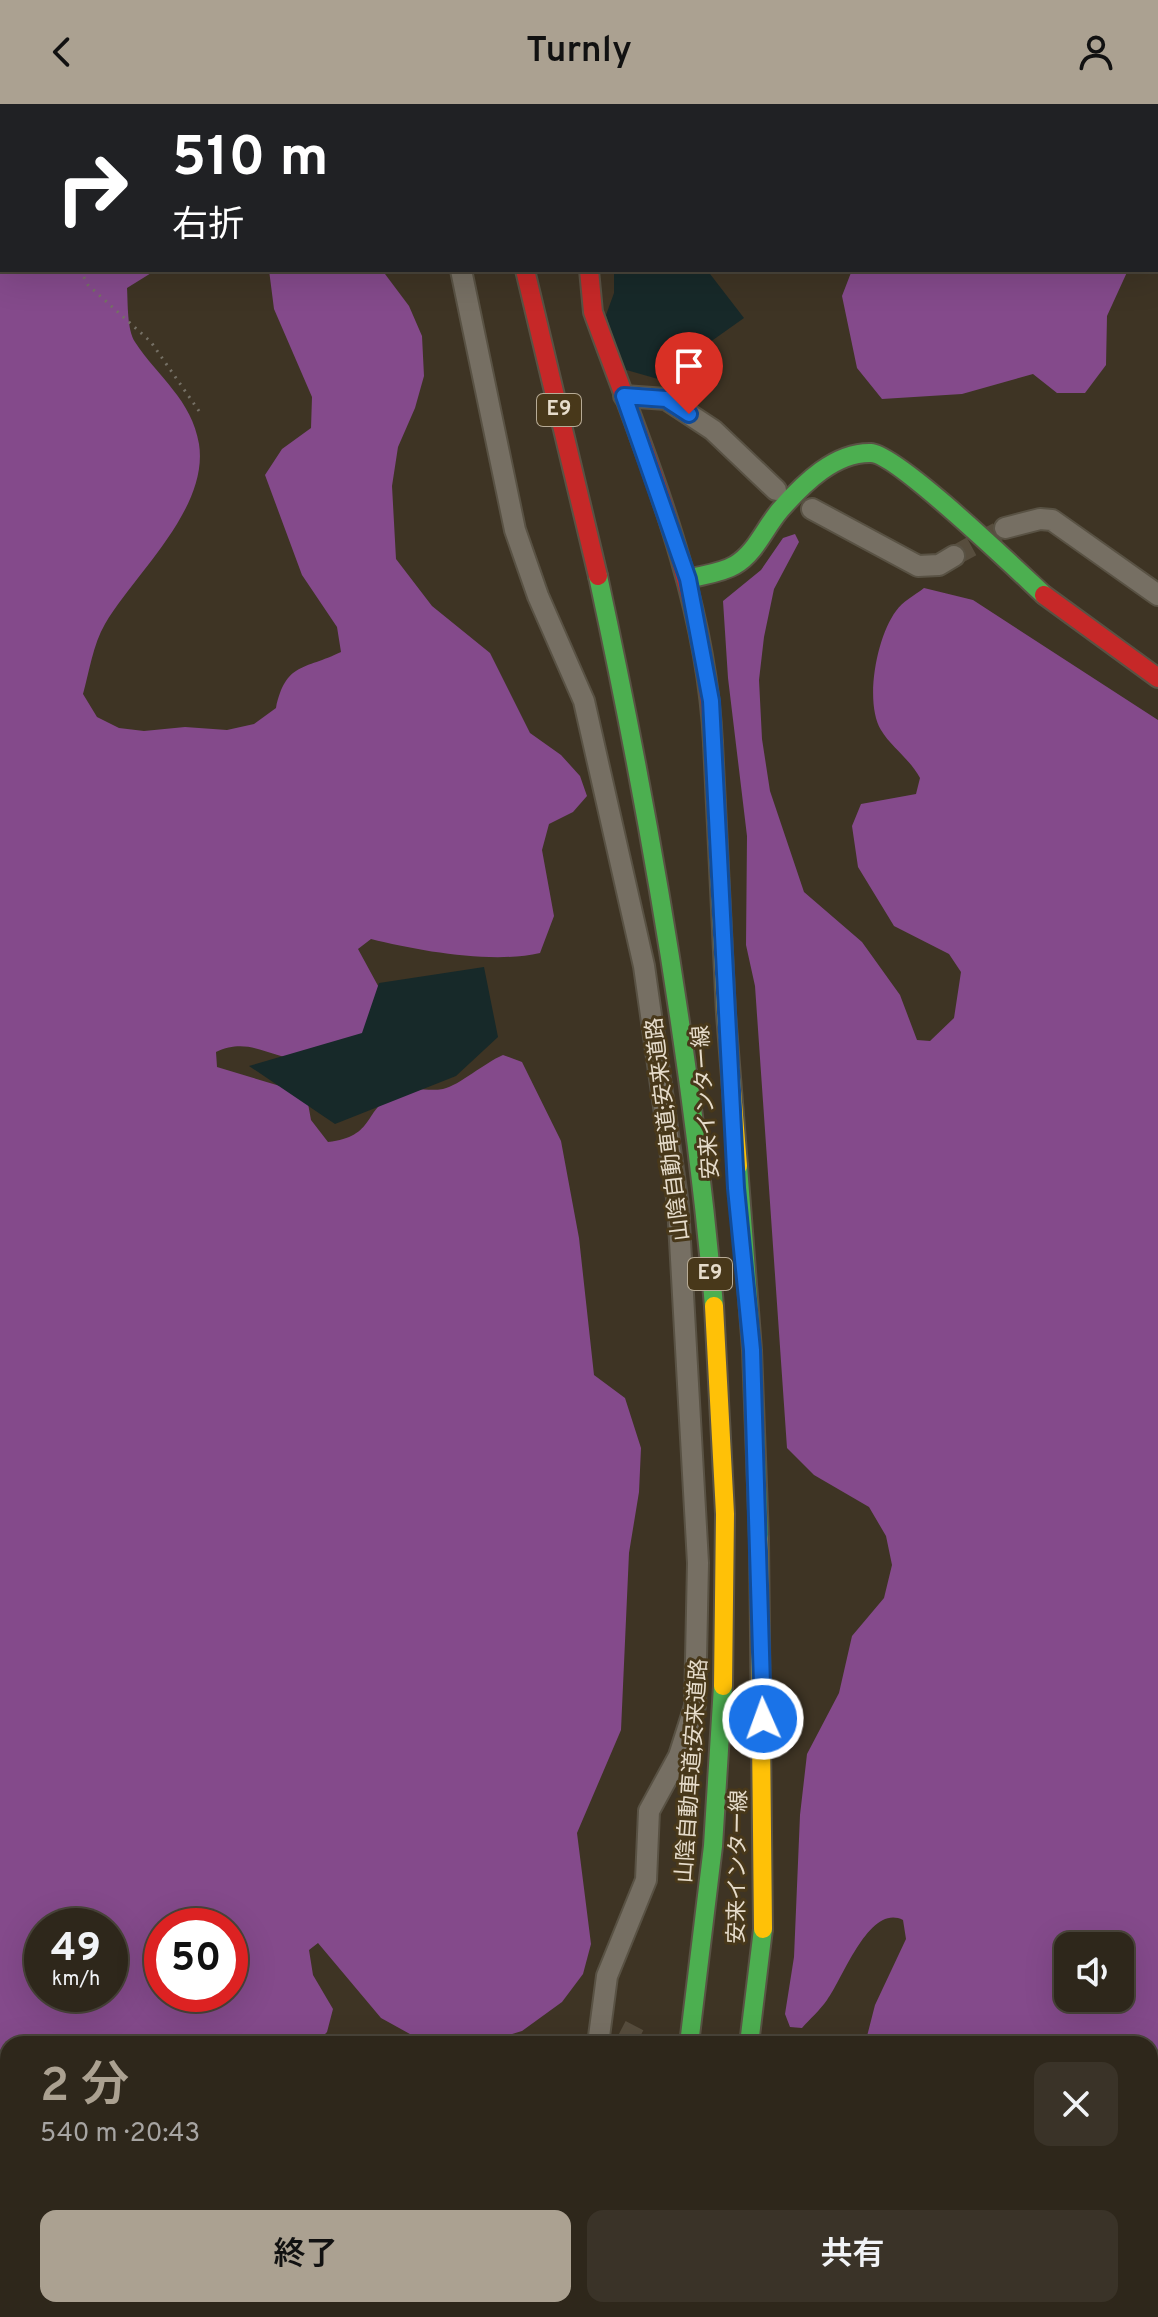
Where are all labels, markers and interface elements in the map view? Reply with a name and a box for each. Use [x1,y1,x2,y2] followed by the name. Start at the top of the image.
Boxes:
[526,29,632,75] text: Turnly
[40,30,84,74] icon: back
[1074,30,1118,74] icon: person
[172,125,329,195] text: 510 m
[40,136,144,240] icon: right
[172,204,244,250] text: 右折
[655,332,723,414] pin
[667,344,711,388] icon: arrive
[537,394,581,426] road number: E9
[642,1016,696,1242] street label: 山陰自動車道;安来道路
[688,1024,726,1180] street label: 安来インター線
[688,1258,732,1290] road number: E9
[672,1658,714,1884] street label: 山陰自動車道;安来道路
[721,1677,805,1761] position arrow
[724,1790,754,1944] street label: 安来インター線
[144,1908,248,2012] speed limit sign: 50
[51,1925,101,1975] text: 49
[1054,1932,1134,2012] map controls
[1054,1932,1134,2012] button: sound
[52,1967,100,1993] text: km/h
[40,2058,129,2118] text: 2 分
[1034,2062,1118,2146] button: close
[40,2118,200,2151] text: 540 m · 20:43
[40,2210,571,2302] button: 終了
[587,2210,1118,2302] button: 共有

